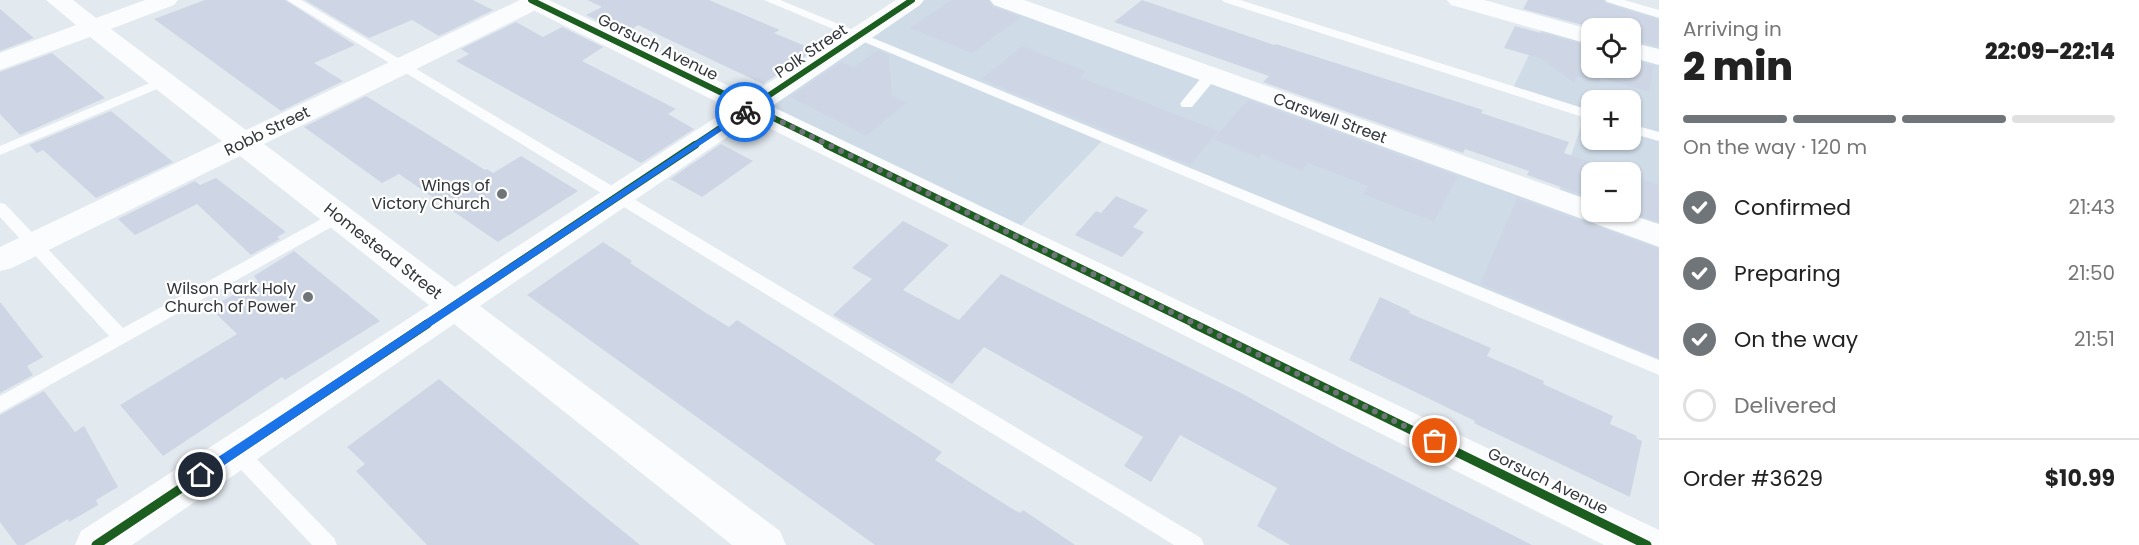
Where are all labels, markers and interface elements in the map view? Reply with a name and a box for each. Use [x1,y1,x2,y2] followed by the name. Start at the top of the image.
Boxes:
[594,8,722,86] street label: Gorsuch Avenue
[1683,15,1782,43] text: Arriving in
[770,18,852,84] street label: Polk Street
[1581,18,1641,222] map controls
[1581,18,1641,78] button: locate
[1985,36,2115,67] text: 22:09–22:14
[1683,39,1793,94] text: 2 min
[715,82,775,142] courier
[1270,87,1390,149] street label: Carswell Street
[1581,90,1641,150] button: +
[729,96,762,129] icon: bike
[220,100,314,162] street label: Robb Street
[1683,133,1867,161] text: On the way · 120 m
[1581,162,1641,222] button: −
[371,174,490,215] place label: Wings of Victory Church
[495,187,509,201] marker: Wings of Victory Church
[1683,191,1716,224] icon: check
[1734,192,1851,223] text: Confirmed
[2068,193,2115,221] text: 21:43
[319,197,447,305] street label: Homestead Street
[1683,257,1716,290] icon: check
[1734,258,1841,289] text: Preparing
[2068,259,2115,287] text: 21:50
[165,277,296,318] place label: Wilson Park Holy Church of Power
[301,290,315,304] marker: Wilson Park Holy Church of Power
[1683,323,1716,356] icon: check
[1734,324,1858,355] text: On the way
[2074,325,2115,353] text: 21:51
[1734,390,1837,421] text: Delivered
[1409,415,1460,466] pin
[1418,424,1451,457] icon: bag
[1484,442,1612,520] street label: Gorsuch Avenue
[175,449,226,500] pin
[184,458,217,491] icon: home
[1683,463,1823,494] text: Order #3629
[2045,463,2115,494] text: $10.99

